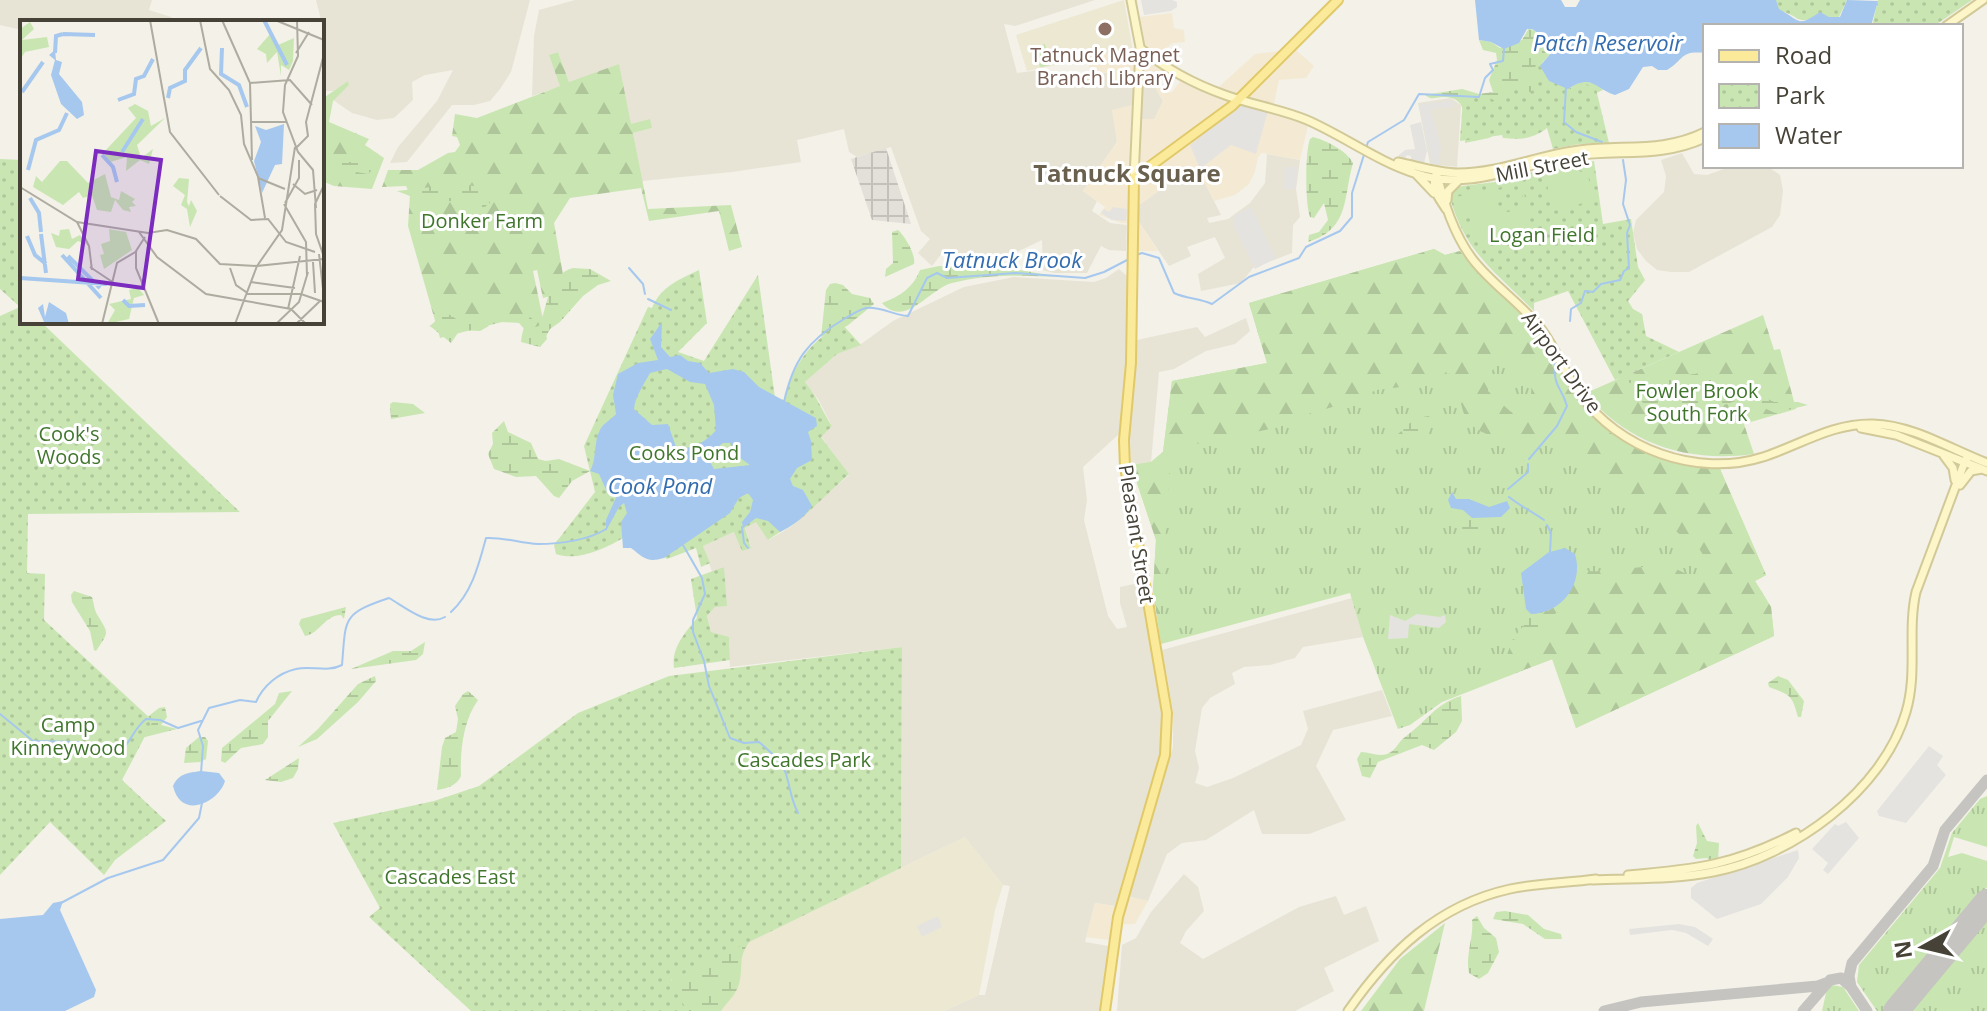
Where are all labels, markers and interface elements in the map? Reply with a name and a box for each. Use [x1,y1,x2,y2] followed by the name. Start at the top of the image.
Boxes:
[20,20,324,324] inset map
[1096,20,1114,38] marker: Tatnuck Magnet Branch Library
[1703,24,1963,168] legend
[1533,27,1684,57] water label: Patch Reservoir
[1775,38,1832,71] text: Road
[1030,41,1180,91] place label: Tatnuck Magnet Branch Library
[1775,78,1826,111] text: Park
[1775,118,1843,151] text: Water
[1493,144,1591,188] street label: Mill Street
[1033,156,1221,189] district label: Tatnuck Square
[421,207,543,234] park label: Donker Farm
[1489,221,1595,248] park label: Logan Field
[942,244,1083,274] water label: Tatnuck Brook
[1516,306,1608,418] street label: Airport Drive
[1635,377,1759,427] park label: Fowler Brook South Fork
[37,420,101,470] park label: Cook's Woods
[629,439,739,466] park label: Cooks Pond
[1113,462,1161,606] street label: Pleasant Street
[608,470,713,500] water label: Cook Pond
[11,711,125,761] park label: Camp Kinneywood
[737,746,871,773] park label: Cascades Park
[384,863,516,890] park label: Cascades East
[1883,907,1963,987] north arrow
[1886,939,1918,961] text: N

